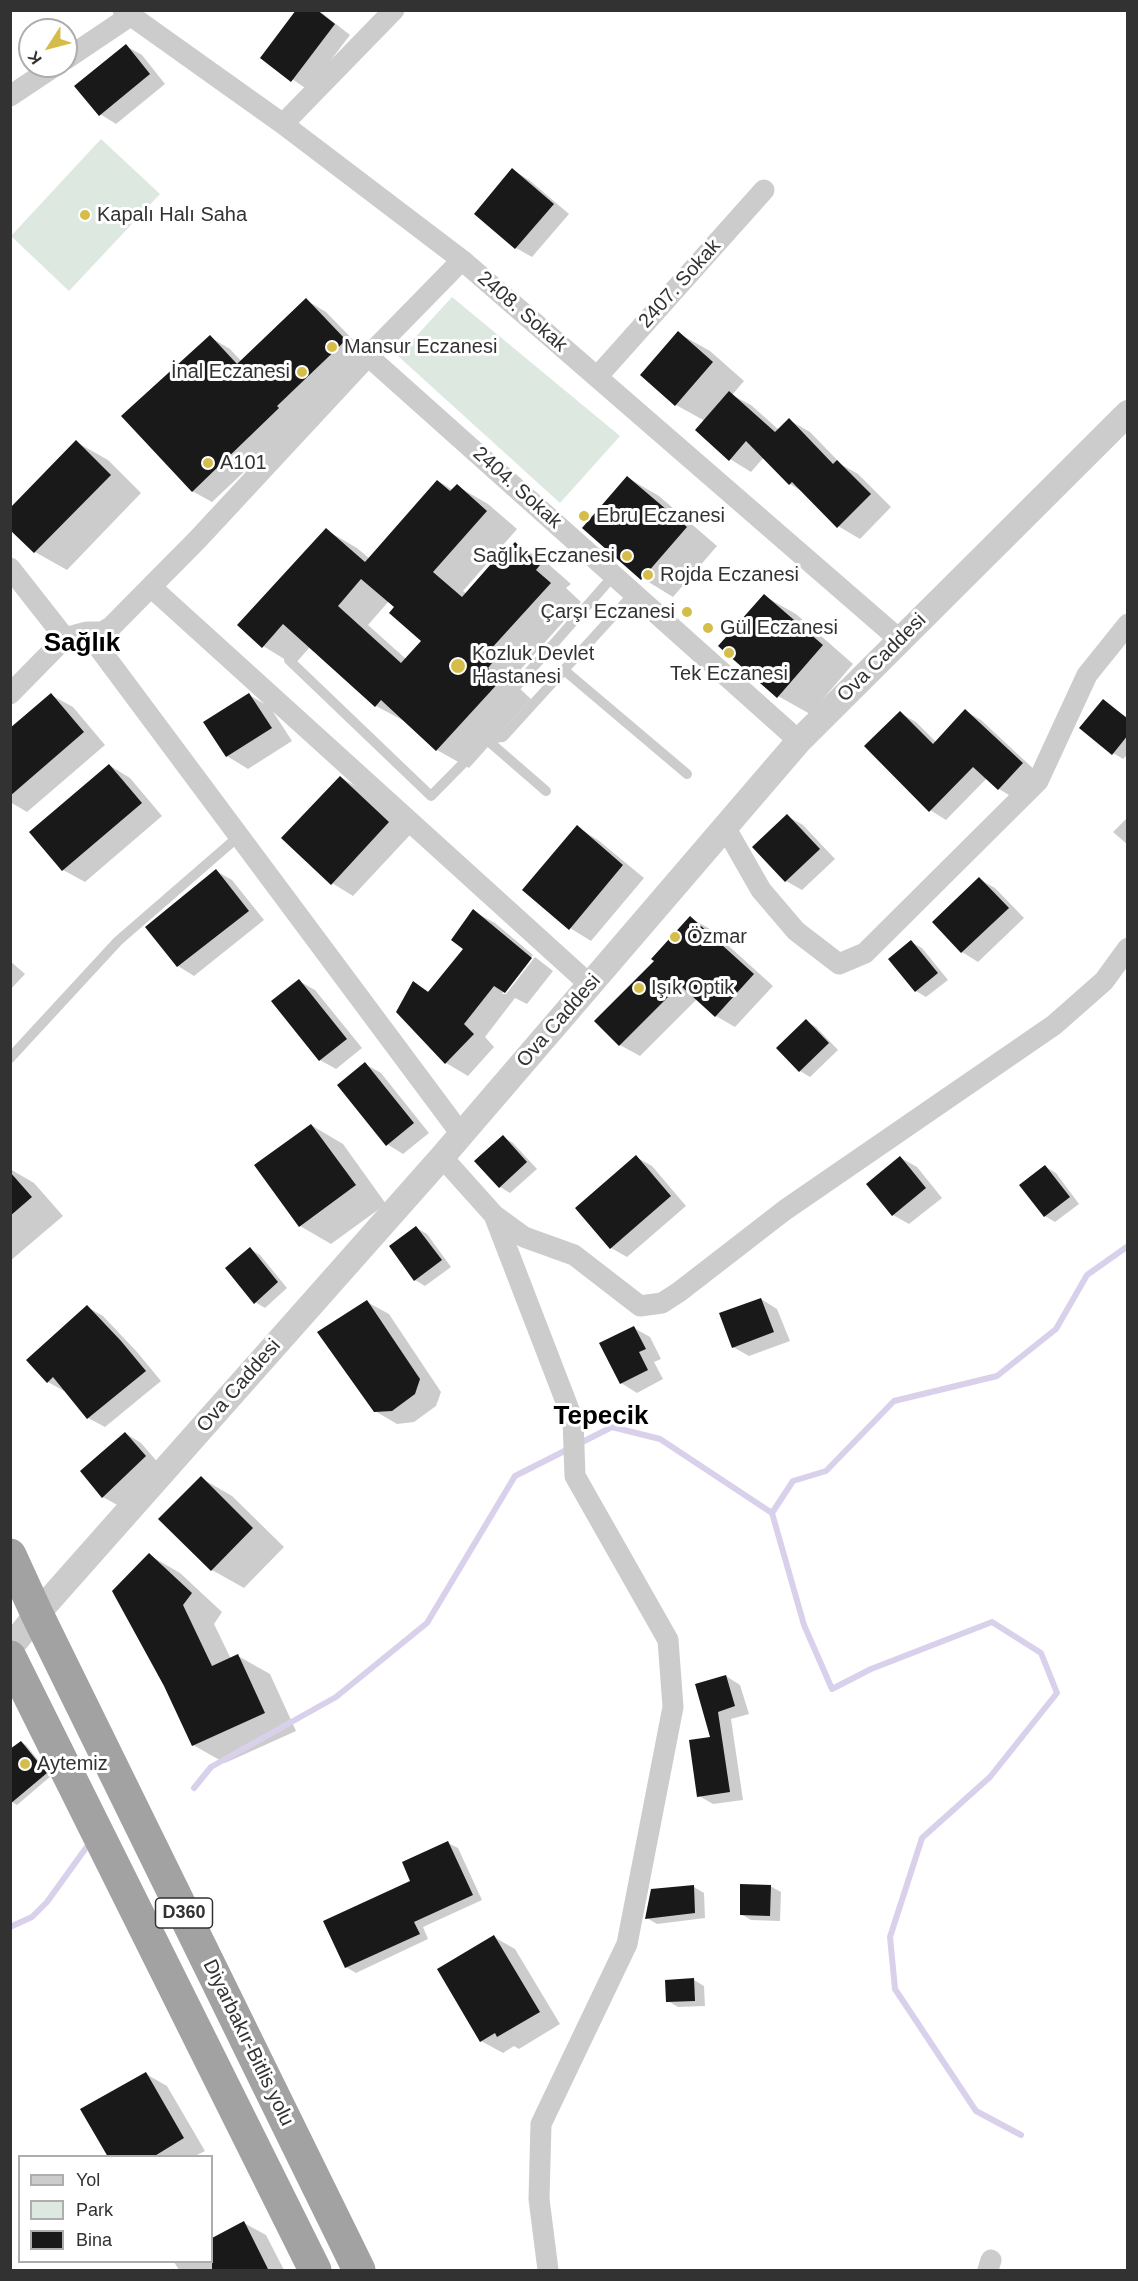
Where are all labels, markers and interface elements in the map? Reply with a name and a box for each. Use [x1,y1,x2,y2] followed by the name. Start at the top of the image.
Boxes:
[18,18,78,78] north arrow
[24,48,45,67] text: K
[97,203,247,227] place label: Kapalı Halı Saha
[78,208,92,222] marker: Kapalı Halı Saha
[634,235,726,333] street label: 2407. Sokak
[472,266,572,358] street label: 2408. Sokak
[344,335,497,359] place label: Mansur Eczanesi
[325,340,339,354] marker: Mansur Eczanesi
[171,360,290,384] place label: İnal Eczanesi
[295,365,309,379] marker: İnal Eczanesi
[468,442,566,534] street label: 2404. Sokak
[220,451,267,475] place label: A101
[201,456,215,470] marker: A101
[596,504,725,528] place label: Ebru Eczanesi
[577,509,591,523] marker: Ebru Eczanesi
[473,544,615,568] place label: Sağlık Eczanesi
[620,549,634,563] marker: Sağlık Eczanesi
[660,563,799,587] place label: Rojda Eczanesi
[641,568,655,582] marker: Rojda Eczanesi
[541,600,675,624] place label: Çarşı Eczanesi
[680,605,694,619] marker: Çarşı Eczanesi
[833,609,931,707] street label: Ova Caddesi
[720,616,838,640] place label: Gül Eczanesi
[701,621,715,635] marker: Gül Eczanesi
[44,628,120,660] district label: Sağlık
[472,642,594,689] place label: Kozluk Devlet Hastanesi
[722,646,736,660] marker: Tek Eczanesi
[449,657,467,675] marker: Kozluk Devlet Hastanesi
[670,662,788,686] place label: Tek Eczanesi
[687,925,747,949] place label: Özmar
[668,930,682,944] marker: Özmar
[512,969,606,1073] street label: Ova Caddesi
[651,976,734,1000] place label: Işık Optik
[632,981,646,995] marker: Işık Optik
[192,1334,286,1438] street label: Ova Caddesi
[554,1401,648,1433] district label: Tepecik
[37,1752,108,1776] place label: Aytemiz
[18,1757,32,1771] marker: Aytemiz
[156,1898,213,1928] road number: D360
[197,1956,299,2130] street label: Diyarbakır-Bitlis yolu
[18,2155,213,2263] legend
[76,2170,100,2190] text: Yol
[76,2200,113,2220] text: Park
[76,2230,112,2250] text: Bina

